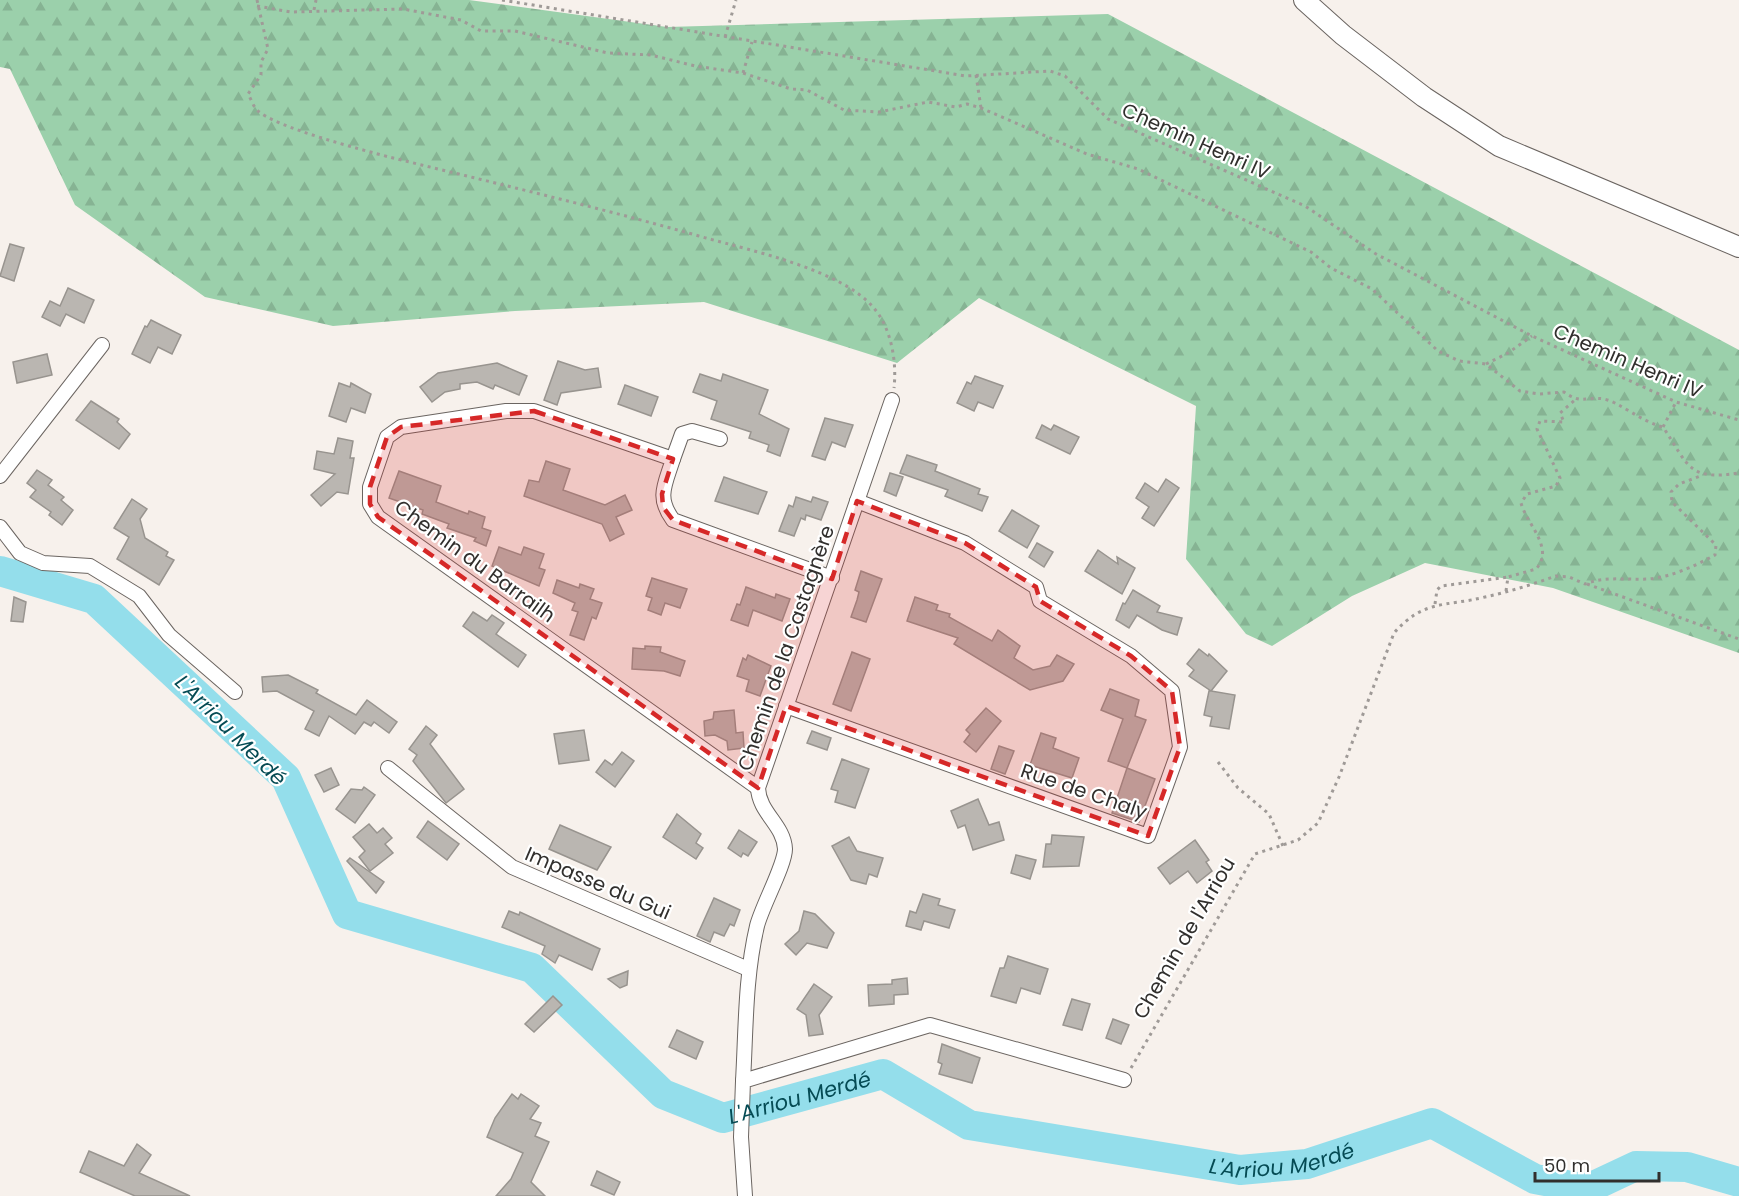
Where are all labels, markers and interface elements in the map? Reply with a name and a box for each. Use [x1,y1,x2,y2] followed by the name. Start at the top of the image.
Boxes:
[1117,96,1275,186] street label: Chemin Henri IV
[1549,317,1707,405] street label: Chemin Henri IV
[389,493,561,629] street label: Chemin du Barrailh
[731,521,841,775] street label: Chemin de la Castagnère
[169,668,293,792] water label: L'Arriou Merdé
[1017,756,1151,826] street label: Rue de Chaly
[521,840,675,926] street label: Impasse du Gui
[1126,852,1242,1024] street label: Chemin de l'Arriou
[725,1064,874,1130] water label: L'Arriou Merdé
[1207,1135,1358,1185] water label: L'Arriou Merdé
[1535,1145,1660,1183] scale bar
[1544,1153,1590,1178] text: 50 m

